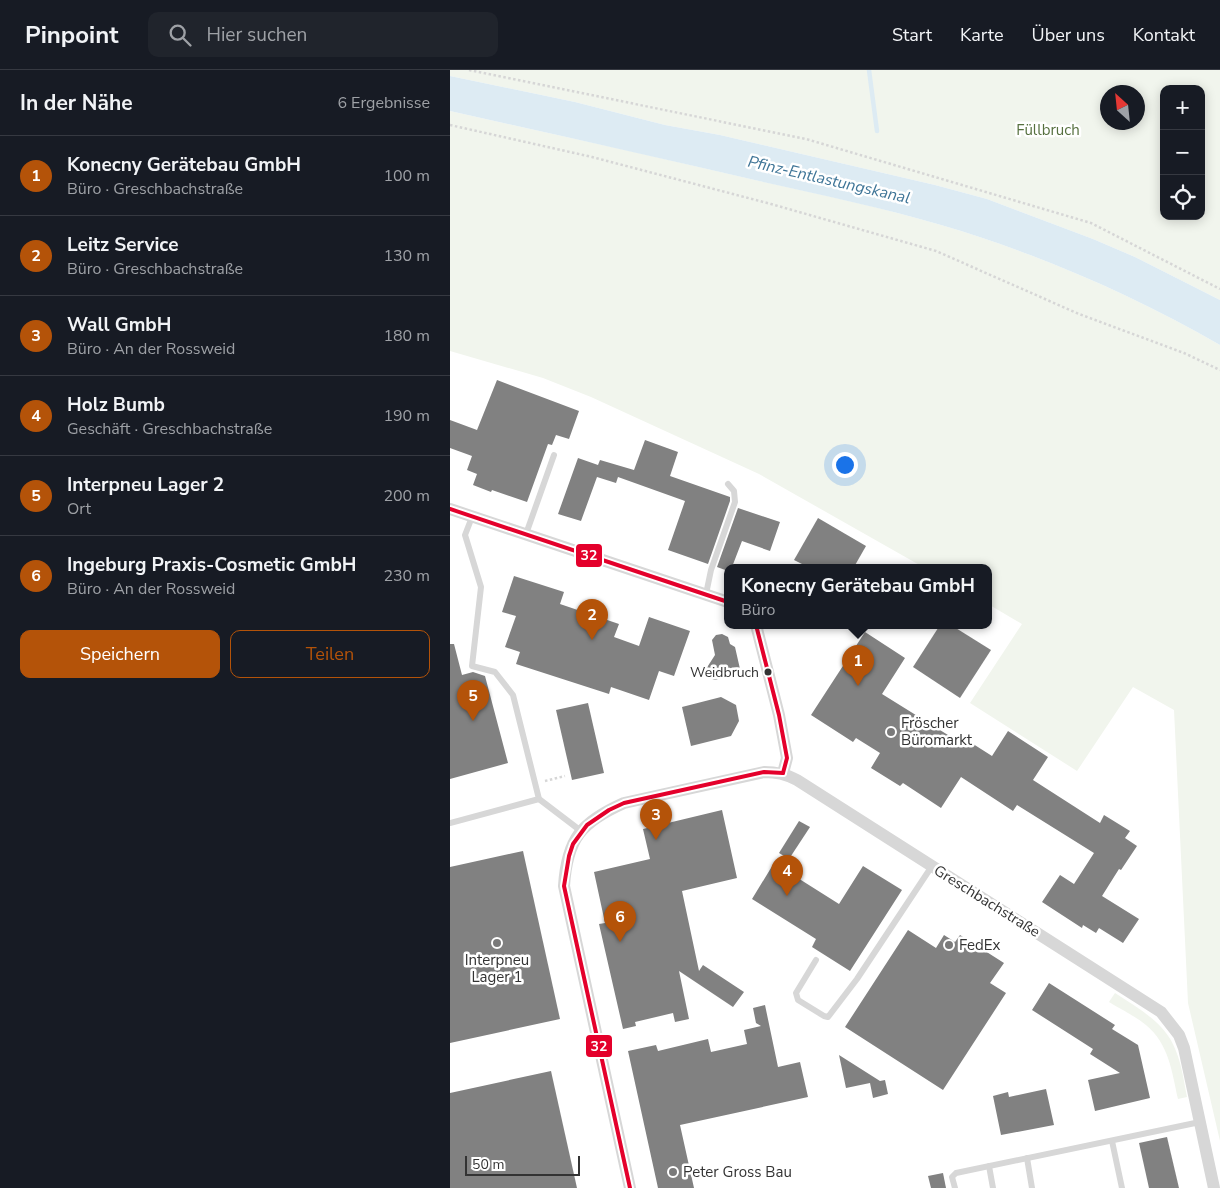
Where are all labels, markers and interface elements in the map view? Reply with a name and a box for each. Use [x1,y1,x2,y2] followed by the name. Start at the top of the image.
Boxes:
[148,12,498,57] search box
[25,19,118,51] text: Pinpoint
[166,21,194,49] icon: search
[206,22,307,48] text: Hier suchen
[892,23,932,47] text: Start
[960,23,1004,47] text: Karte
[1032,23,1105,47] text: Über uns
[1133,23,1195,47] text: Kontakt
[1100,85,1145,130] north arrow
[1160,85,1205,220] map controls
[1160,85,1205,130] button: +
[20,89,133,117] text: In der Nähe
[337,92,430,114] text: 6 Ergebnisse
[1016,120,1080,140] park label: Füllbruch
[1160,130,1205,175] button: −
[746,151,913,209] water label: Pfinz-Entlastungskanal
[67,152,301,178] text: Konecny Gerätebau GmbH
[31,165,41,187] text: 1
[383,165,430,187] text: 100 m
[1160,175,1205,220] button: locate
[67,178,243,200] text: Büro · Greschbachstraße
[67,232,178,258] text: Leitz Service
[31,245,41,267] text: 2
[383,245,430,267] text: 130 m
[67,258,243,280] text: Büro · Greschbachstraße
[67,312,171,338] text: Wall GmbH
[31,325,41,347] text: 3
[383,325,430,347] text: 180 m
[67,338,235,360] text: Büro · An der Rossweid
[67,392,165,418] text: Holz Bumb
[31,405,41,427] text: 4
[383,405,430,427] text: 190 m
[67,418,272,440] text: Geschäft · Greschbachstraße
[832,452,858,478] your location
[67,472,224,498] text: Interpneu Lager 2
[31,485,41,507] text: 5
[383,485,430,507] text: 200 m
[67,498,91,520] text: Ort
[575,543,603,568] line badge: 32
[581,546,597,565] text: 32
[67,552,357,578] text: Ingeburg Praxis-Cosmetic GmbH
[724,564,992,629] popup
[31,565,41,587] text: 6
[383,565,430,587] text: 230 m
[741,573,975,599] text: Konecny Gerätebau GmbH
[67,578,235,600] text: Büro · An der Rossweid
[576,599,608,640] pin: 2
[741,599,775,621] text: Büro
[20,630,220,678] button: Speichern
[230,630,430,678] button: Teilen
[842,645,874,686] pin: 1
[690,663,759,682] place label: Weidbruch
[763,667,773,677] marker: Weidbruch
[457,680,489,721] pin: 5
[901,713,973,750] place label: Fröscher Büromarkt
[885,726,897,738] marker: Fröscher Büromarkt
[640,799,672,840] pin: 3
[771,855,803,896] pin: 4
[930,860,1044,942] street label: Greschbachstraße
[604,901,636,942] pin: 6
[959,935,1000,955] place label: FedEx
[491,937,503,949] marker: Interpneu Lager 1
[943,939,955,951] marker: FedEx
[465,950,529,987] place label: Interpneu Lager 1
[585,1034,613,1058] line badge: 32
[591,1037,607,1056] text: 32
[465,1153,580,1176] scale bar
[472,1155,504,1174] text: 50 m
[683,1162,792,1182] place label: Peter Gross Bau
[667,1166,679,1178] marker: Peter Gross Bau

